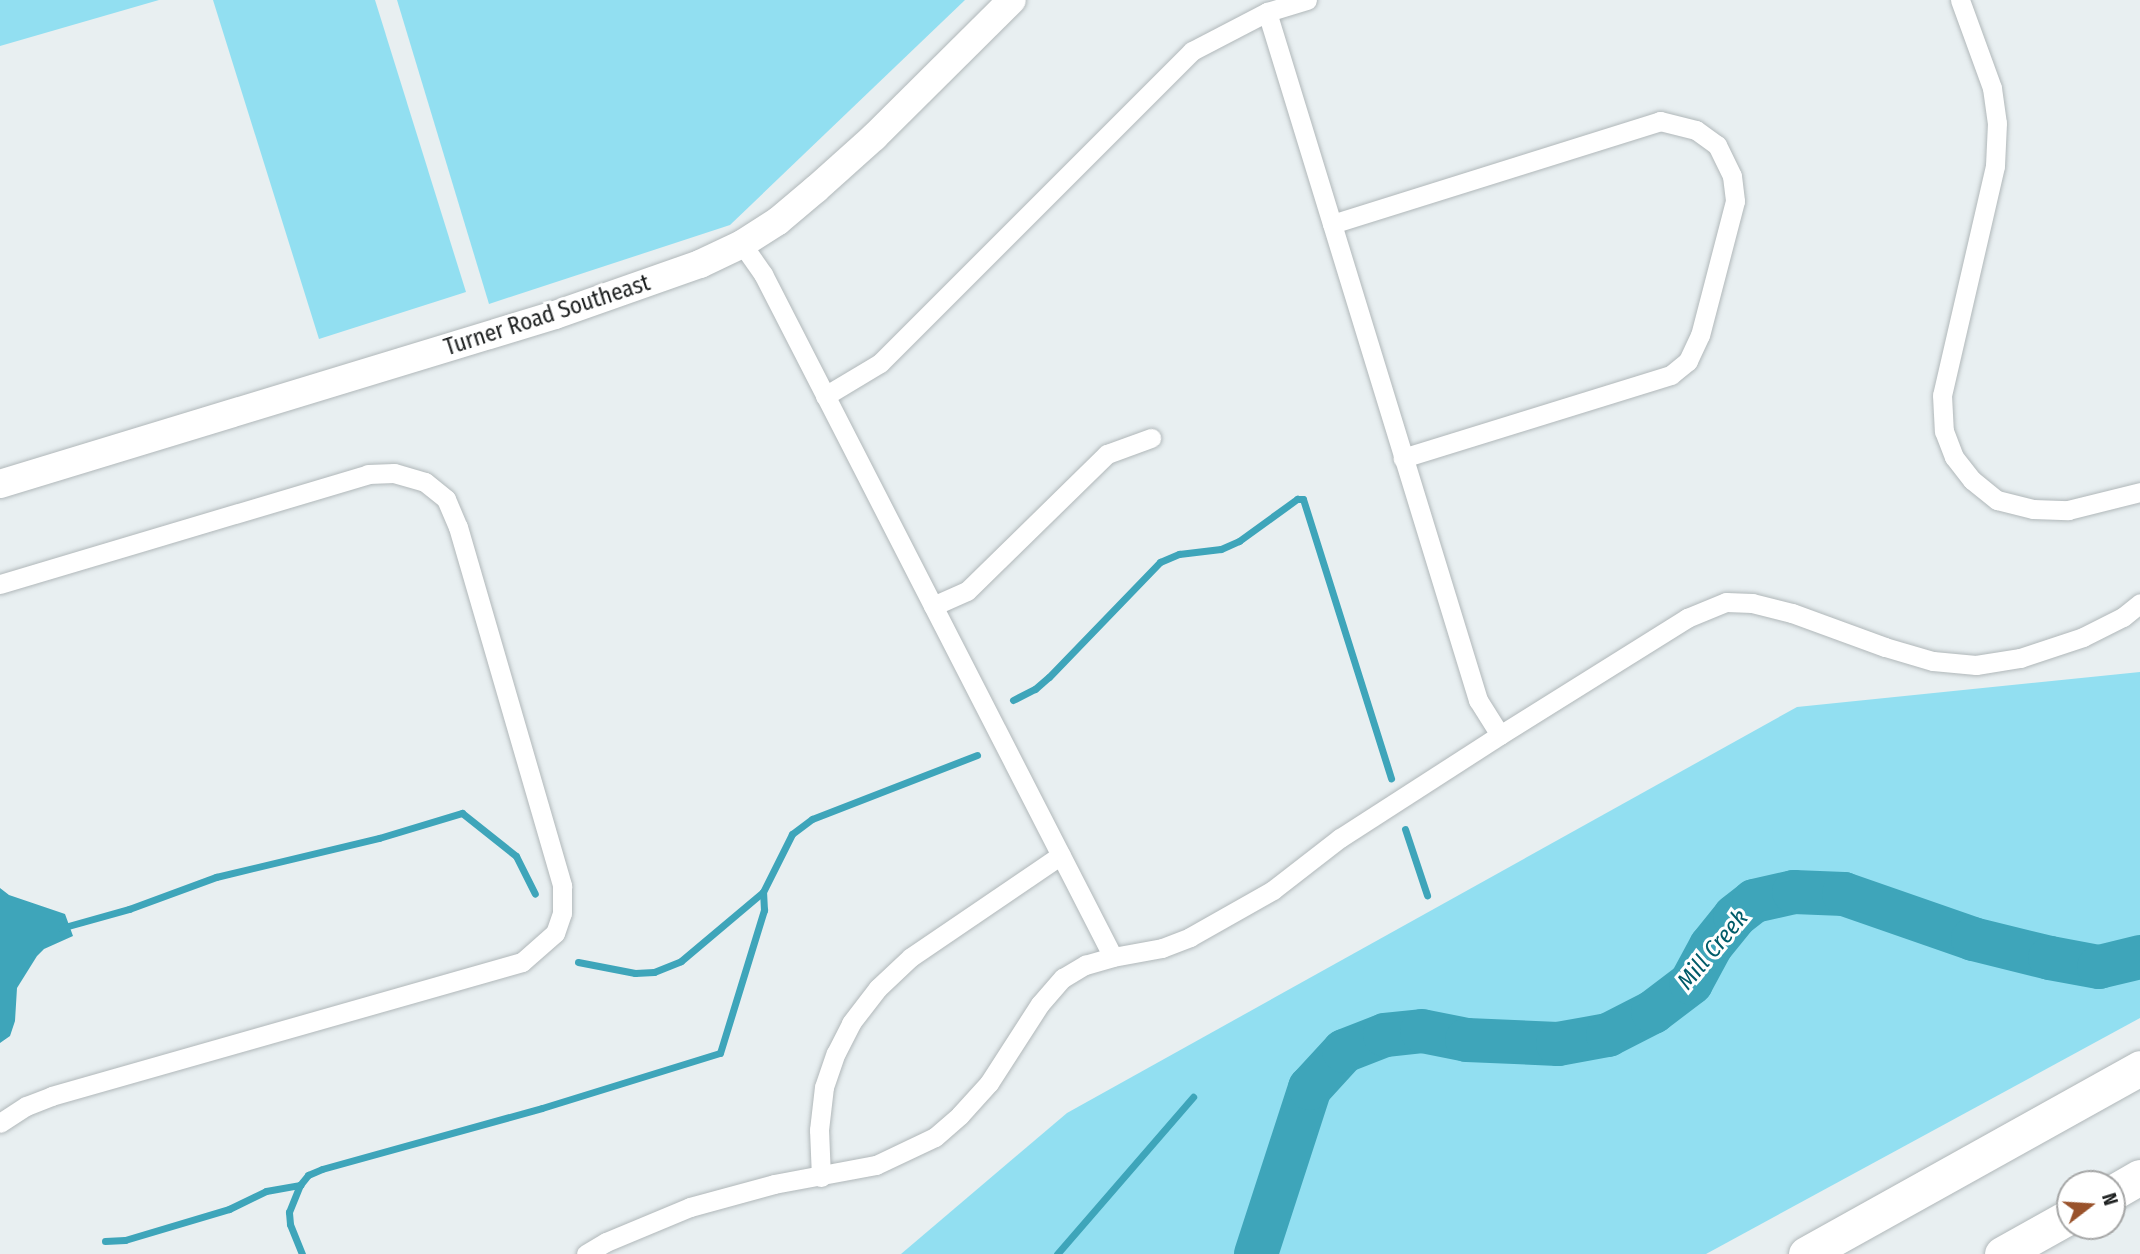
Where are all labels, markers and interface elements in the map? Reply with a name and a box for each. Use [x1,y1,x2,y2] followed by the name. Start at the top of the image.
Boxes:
[441,269,653,361] street label: Turner Road Southeast
[1671,904,1755,996] water label: Mill Creek
[2056,1170,2126,1240] north arrow
[2097,1190,2122,1208] text: N

